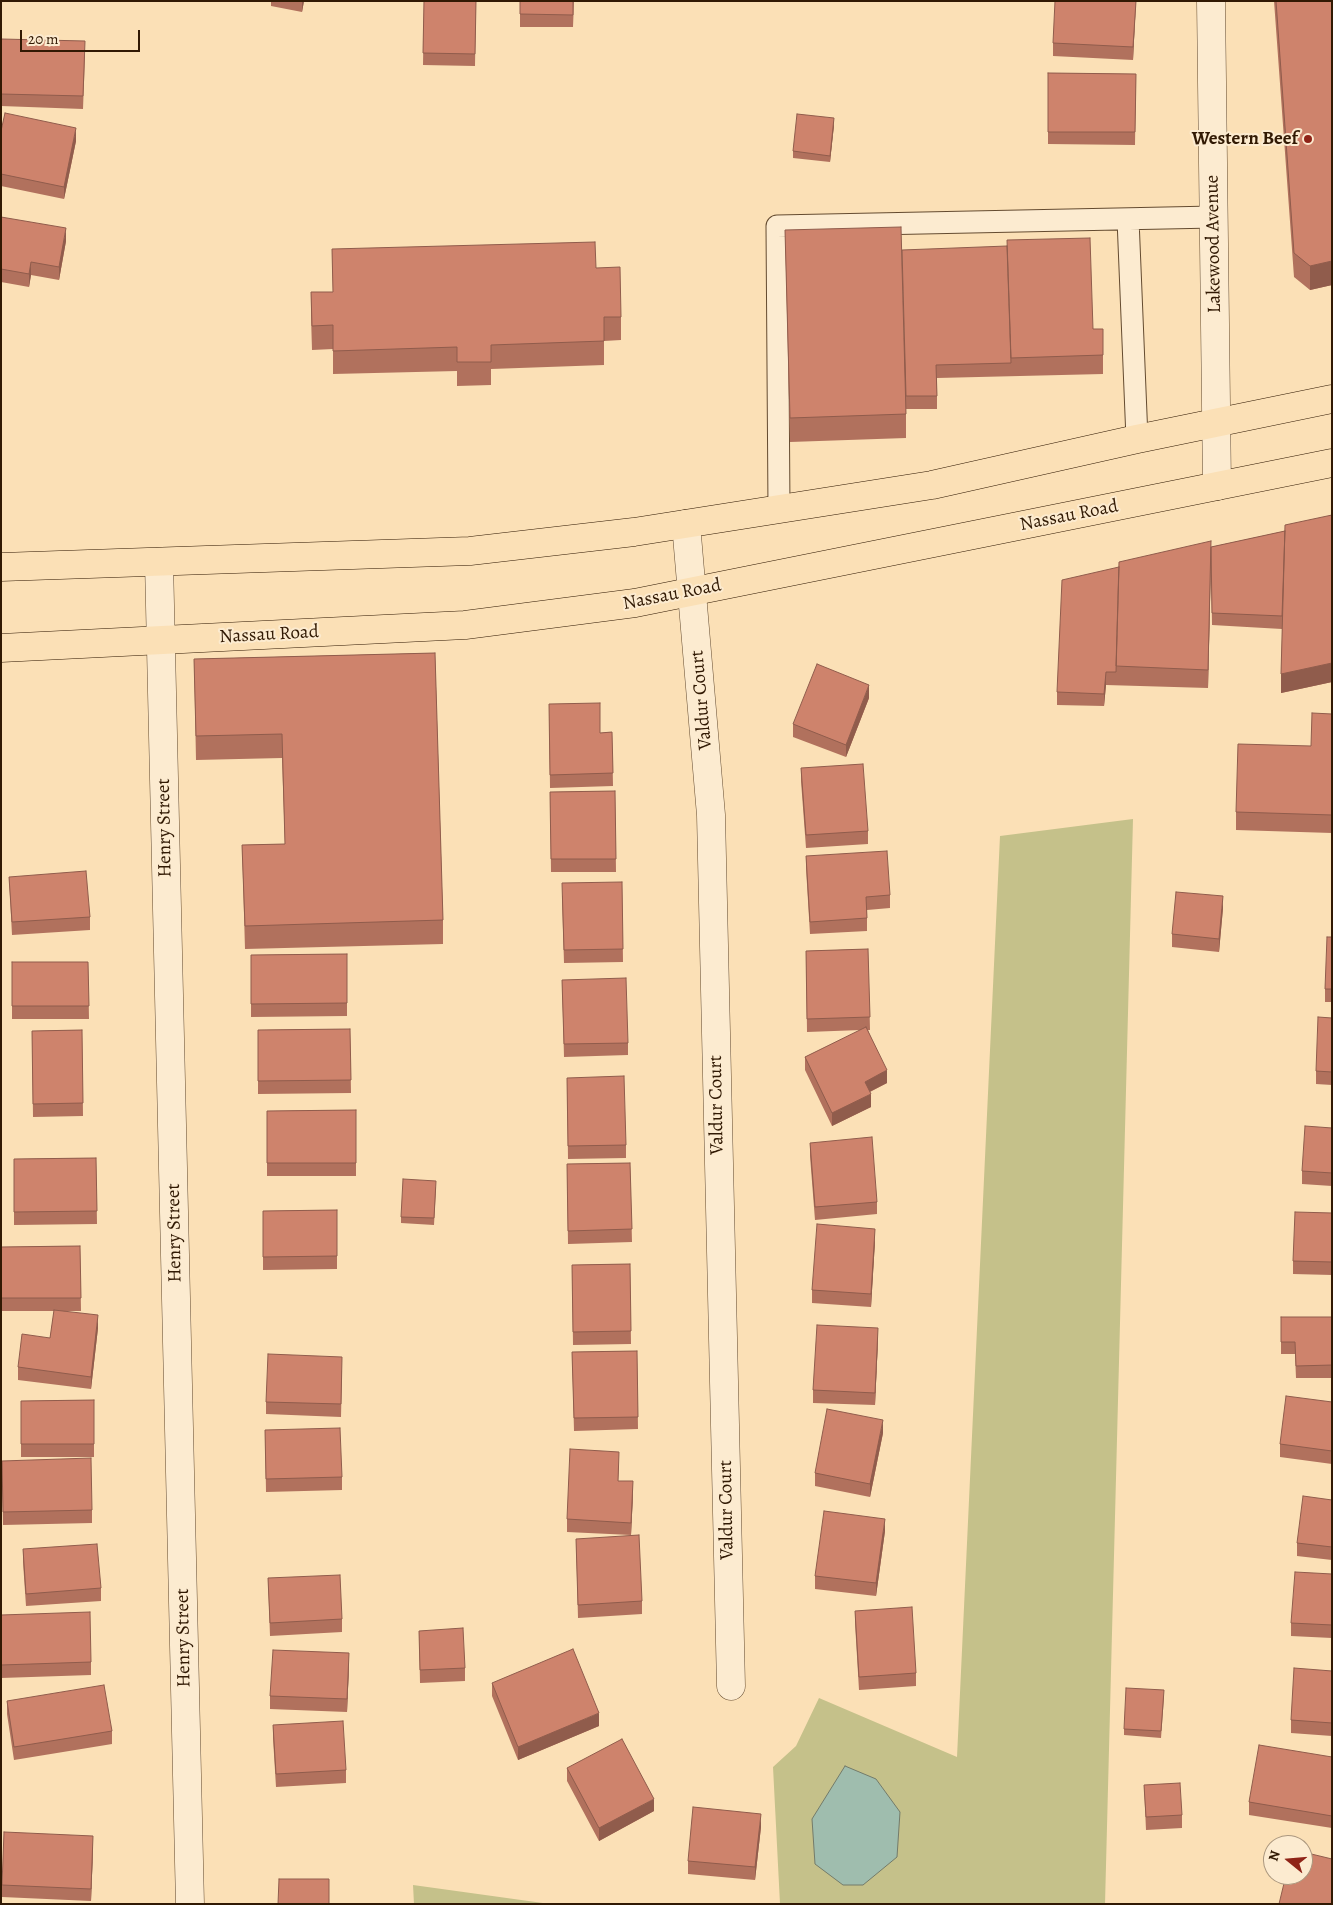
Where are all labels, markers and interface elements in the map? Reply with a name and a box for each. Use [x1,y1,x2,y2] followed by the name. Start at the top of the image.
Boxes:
[22,20,142,52] scale bar
[28,29,59,49] text: 20 m
[1192,128,1298,150] place label: Western Beef
[1302,133,1314,145] marker: Western Beef
[1201,174,1227,314] street label: Lakewood Avenue
[1018,495,1120,537] street label: Nassau Road
[621,574,723,616] street label: Nassau Road
[219,621,319,649] street label: Nassau Road
[686,649,718,751] street label: Valdur Court
[153,778,177,878] street label: Henry Street
[705,1055,729,1155] street label: Valdur Court
[163,1183,187,1283] street label: Henry Street
[715,1460,739,1560] street label: Valdur Court
[172,1588,196,1688] street label: Henry Street
[1263,1835,1313,1885] north arrow
[1264,1848,1285,1863] text: N

